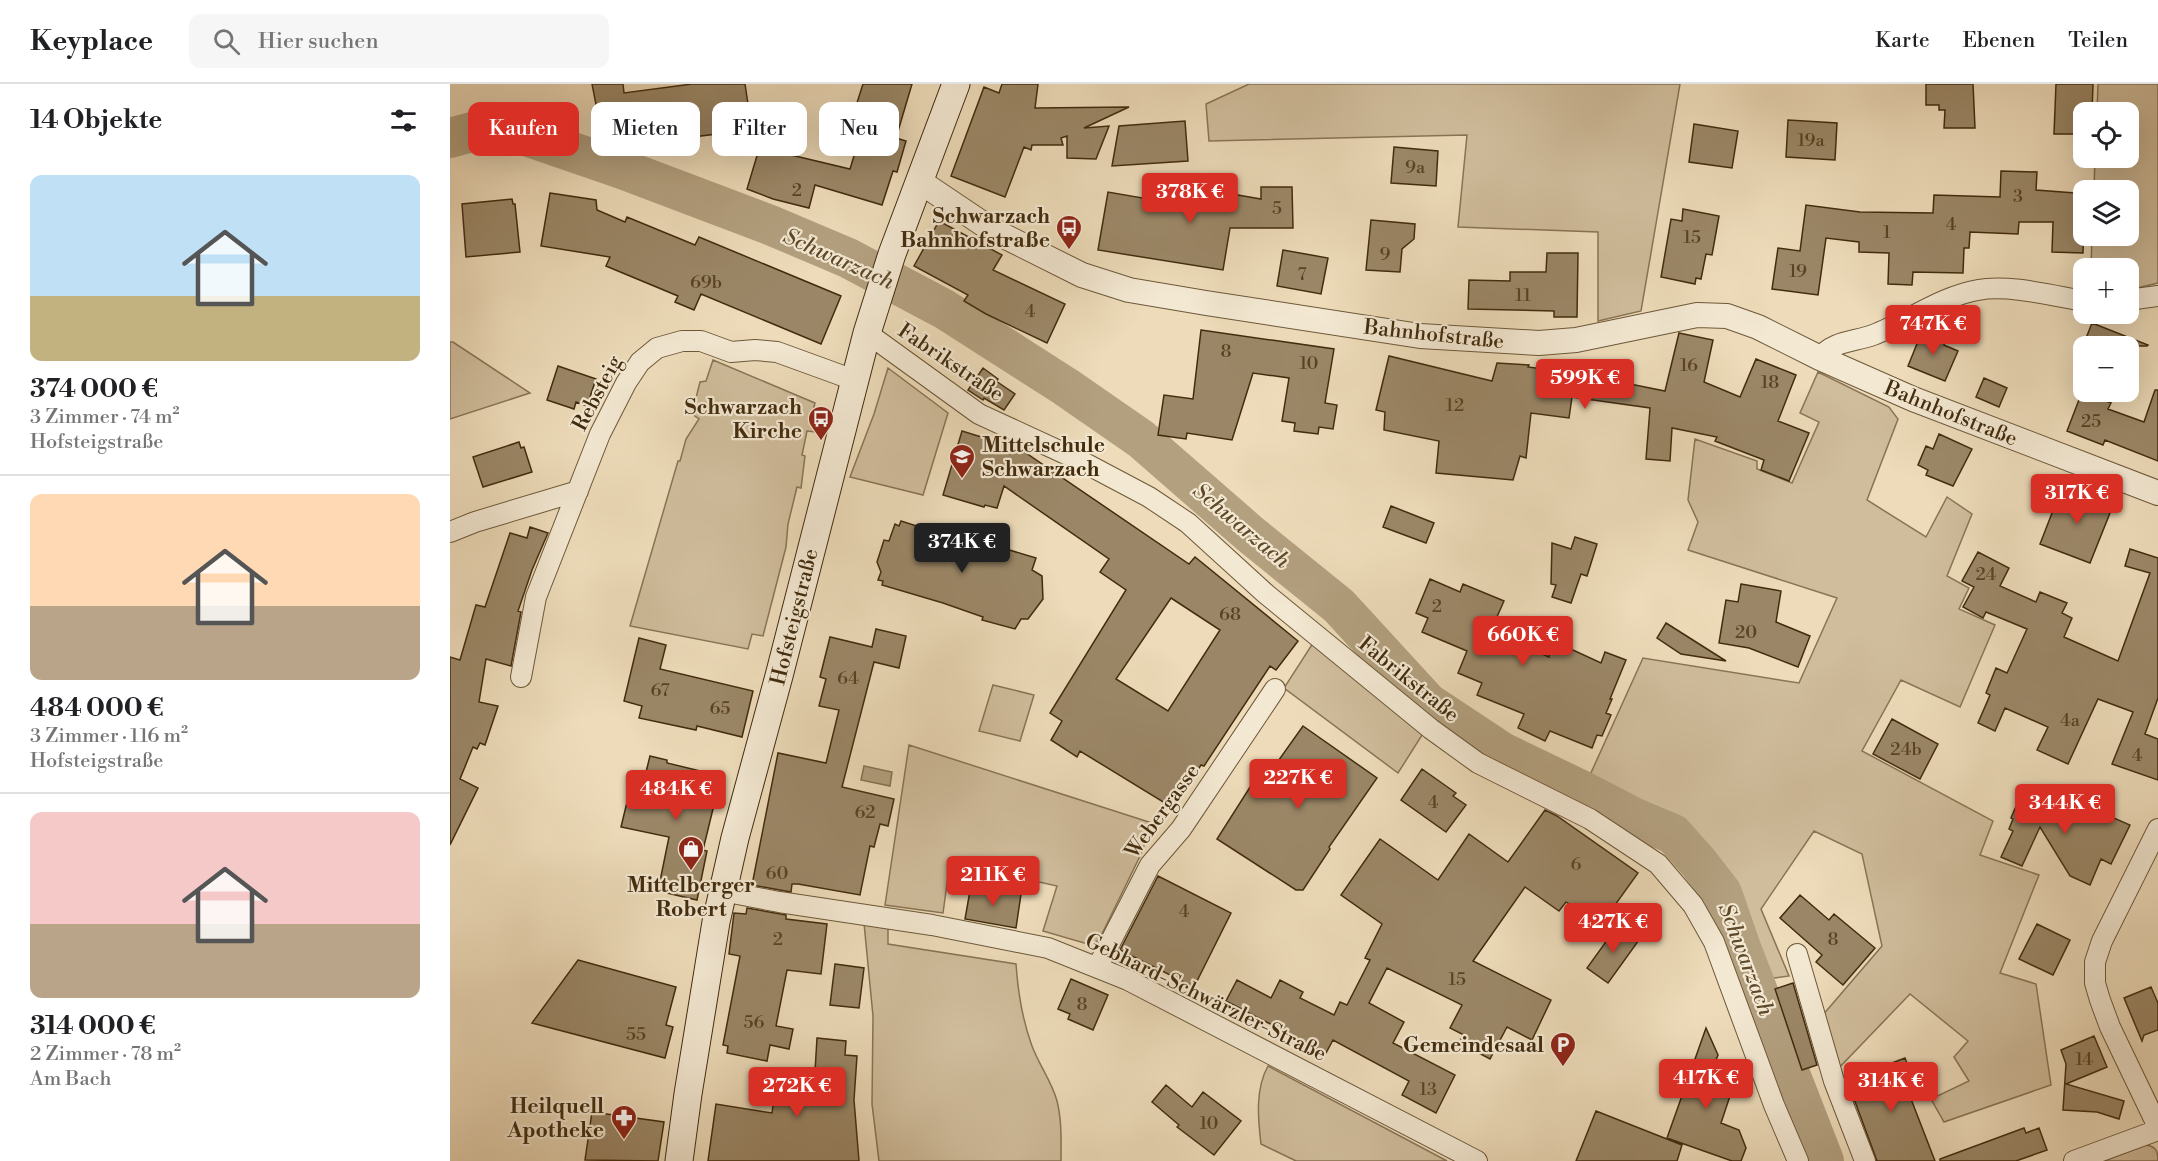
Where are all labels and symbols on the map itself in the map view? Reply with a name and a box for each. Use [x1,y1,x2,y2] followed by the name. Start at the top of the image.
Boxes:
[1797,129,1825,152] house number: 19a
[1405,156,1426,179] house number: 9a
[1141,173,1239,224] pin: 378K €
[792,179,802,202] house number: 2
[2013,185,2023,208] house number: 3
[1272,197,1282,220] house number: 5
[900,204,1050,254] place label: Schwarzach Bahnhofstraße
[1054,213,1084,251] bus stop icon: Schwarzach Bahnhofstraße
[1946,213,1957,236] house number: 4
[1883,221,1891,244] house number: 1
[779,223,899,296] water label: Schwarzach
[1683,226,1701,249] house number: 15
[1380,243,1391,266] house number: 9
[1789,260,1807,283] house number: 19
[1297,263,1307,286] house number: 7
[690,271,722,294] house number: 69b
[1515,284,1531,307] house number: 11
[1025,300,1036,323] house number: 4
[1884,305,1982,356] pin: 747K €
[1361,315,1505,355] street label: Bahnhofstraße
[893,318,1008,408] street label: Fabrikstraße
[1220,340,1232,363] house number: 8
[567,351,629,436] street label: Rebsteig
[1299,352,1319,375] house number: 10
[1680,354,1698,377] house number: 16
[1536,359,1634,410] pin: 599K €
[1761,371,1779,394] house number: 18
[1879,375,2021,452] street label: Bahnhofstraße
[1446,394,1464,417] house number: 12
[684,395,802,445] place label: Schwarzach Kirche
[806,404,836,442] bus stop icon: Schwarzach Kirche
[2081,410,2101,433] house number: 25
[982,433,1105,483] place label: Mittelschule Schwarzach
[947,442,977,480] school or university icon: Mittelschule Schwarzach
[2028,474,2126,525] pin: 317K €
[1187,478,1296,575] water label: Schwarzach
[913,523,1011,574] pin: 374K €
[765,546,825,688] street label: Hofsteigstraße
[1975,563,1997,586] house number: 24
[1432,595,1442,618] house number: 2
[1219,603,1241,626] house number: 68
[1474,616,1572,667] pin: 660K €
[1735,621,1757,644] house number: 20
[1353,631,1464,728] street label: Fabrikstraße
[837,667,859,690] house number: 64
[650,679,670,702] house number: 67
[710,697,730,720] house number: 65
[2060,709,2081,732] house number: 4a
[1890,738,1922,761] house number: 24b
[2132,744,2143,767] house number: 4
[1119,759,1206,865] street label: Webergasse
[1249,759,1347,810] pin: 227K €
[627,770,725,821] pin: 484K €
[2016,784,2114,835] pin: 344K €
[1428,791,1439,814] house number: 4
[854,801,876,824] house number: 62
[676,834,706,872] shop icon: Mittelberger Robert
[1571,853,1582,876] house number: 6
[944,856,1042,907] pin: 211K €
[766,862,788,885] house number: 60
[627,873,755,923] place label: Mittelberger Robert
[1712,899,1780,1020] water label: Schwarzach
[1179,900,1190,923] house number: 4
[1564,903,1662,954] pin: 427K €
[773,928,783,951] house number: 2
[1081,928,1330,1068] street label: Gebhard-Schwärzler-Straße
[1827,928,1839,951] house number: 8
[1448,968,1466,991] house number: 15
[1076,993,1088,1016] house number: 8
[744,1011,765,1034] house number: 56
[626,1023,646,1046] house number: 55
[1548,1030,1578,1068] parking icon: Gemeindesaal
[1403,1033,1544,1059] place label: Gemeindesaal
[2075,1048,2093,1071] house number: 14
[1657,1059,1755,1110] pin: 417K €
[1842,1062,1940,1113] pin: 314K €
[748,1067,846,1118] pin: 272K €
[1419,1078,1437,1101] house number: 13
[506,1094,604,1144] place label: Heilquell Apotheke
[609,1103,639,1141] pharmacy icon: Heilquell Apotheke
[1199,1112,1219,1135] house number: 10

